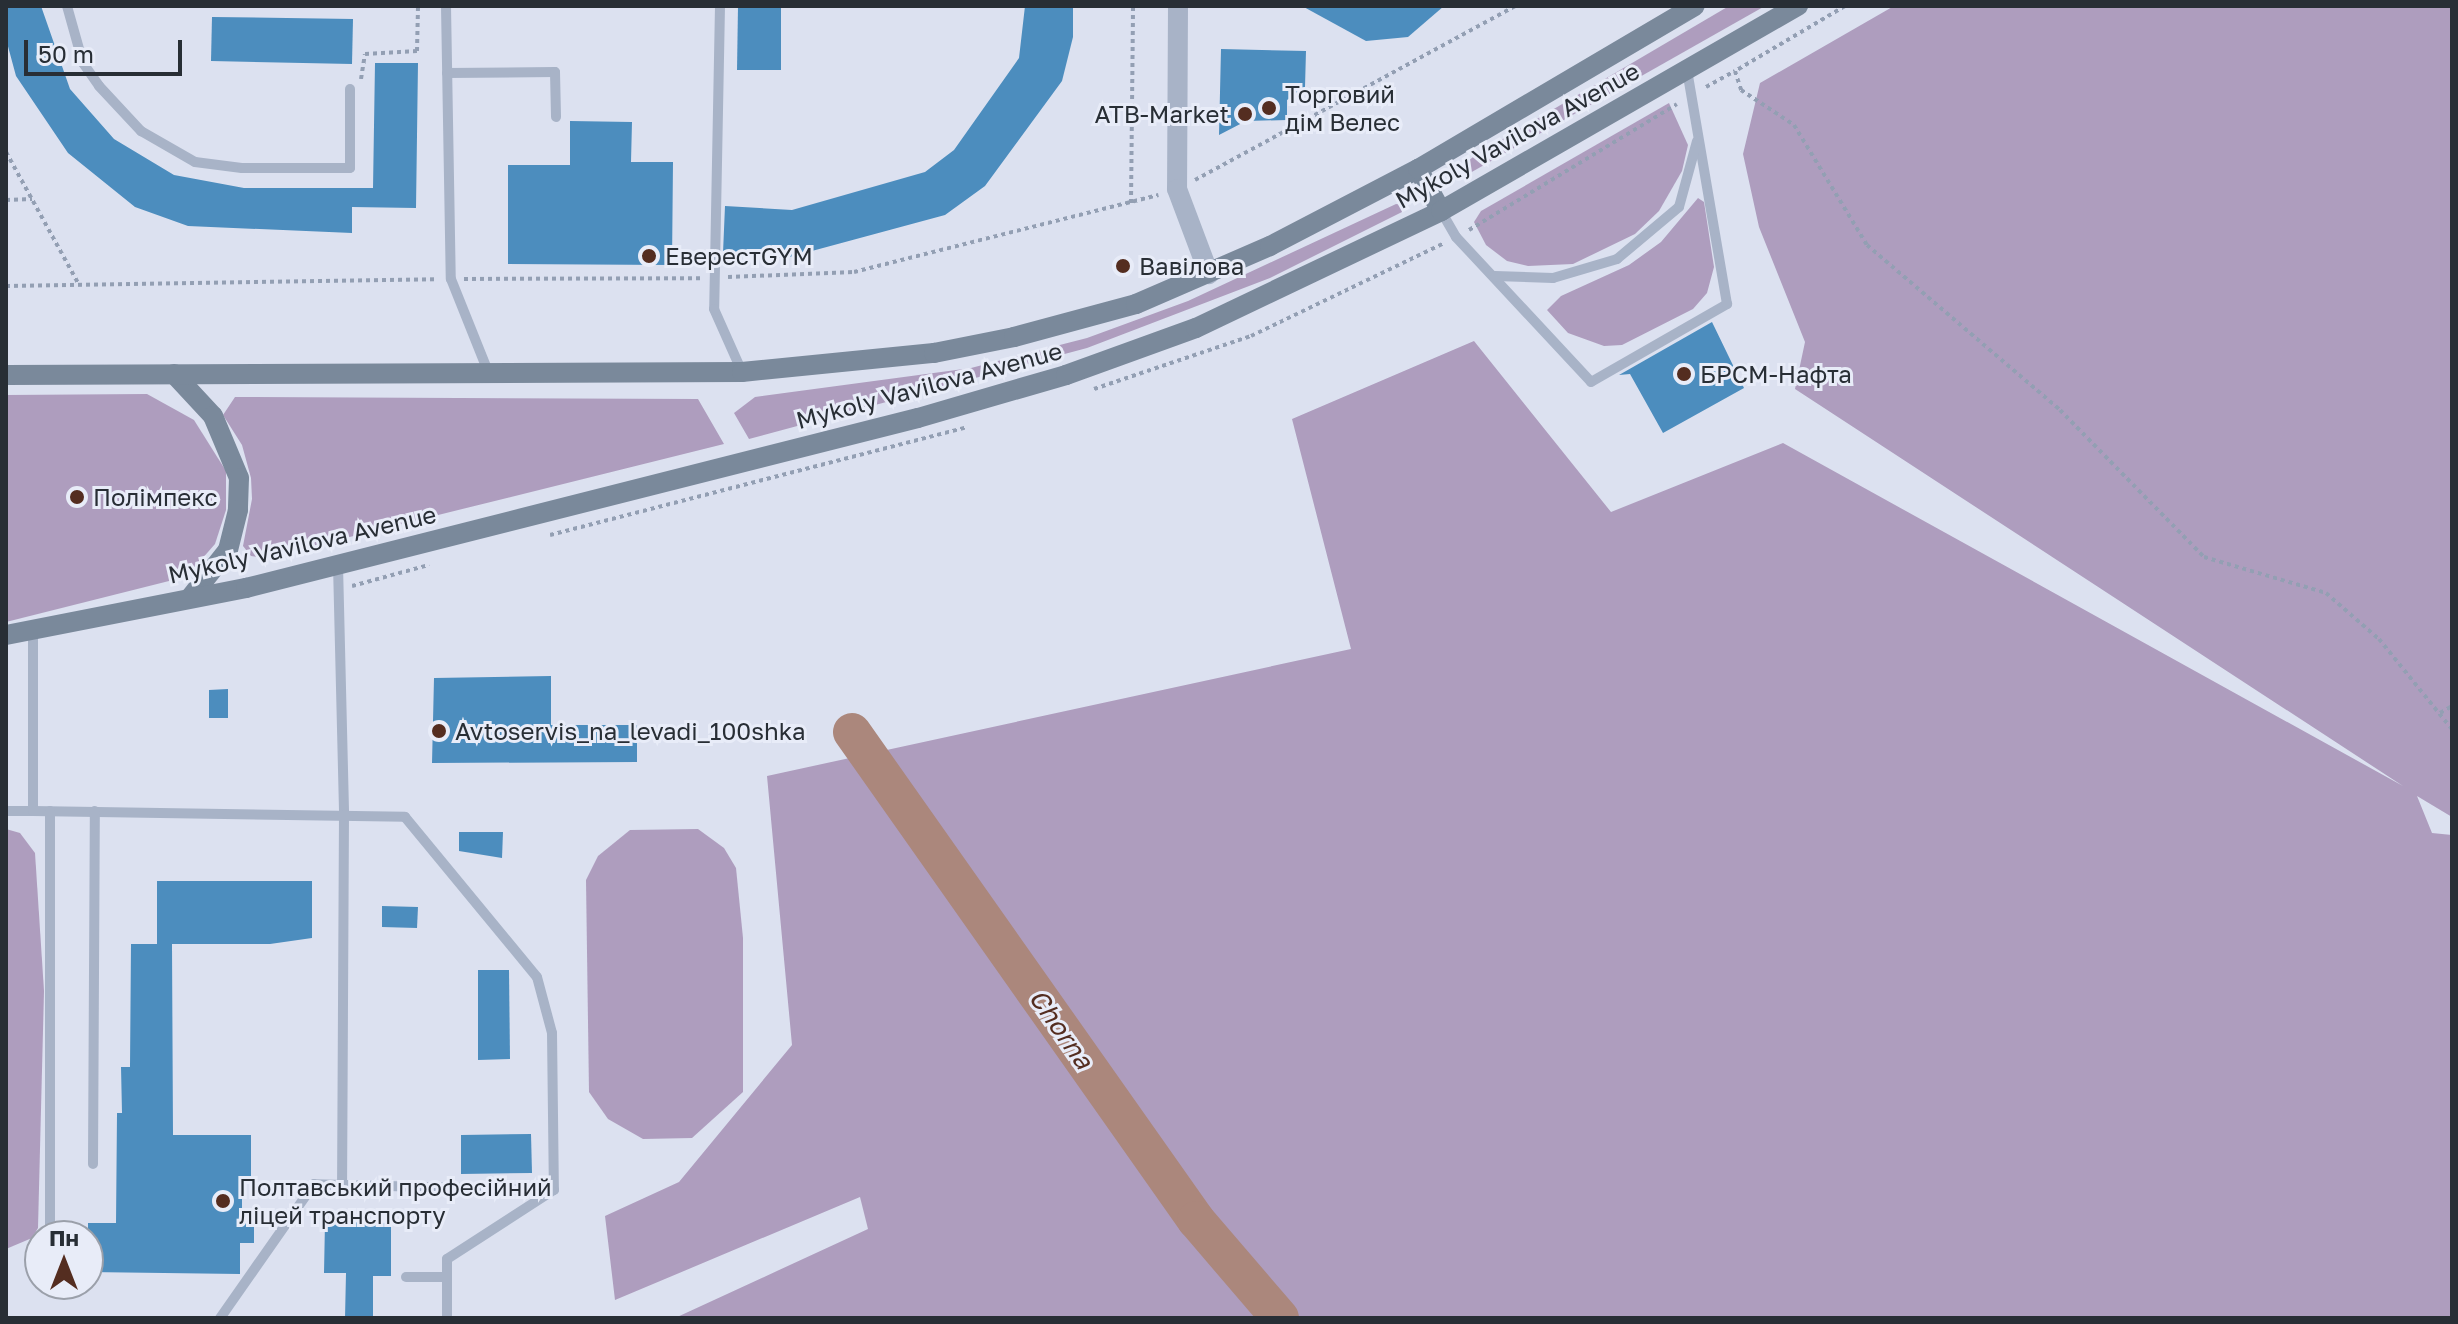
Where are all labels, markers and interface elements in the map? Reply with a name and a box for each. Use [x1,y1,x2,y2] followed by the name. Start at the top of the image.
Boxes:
[28,24,186,74] scale bar
[38,39,94,68] text: 50 m
[1390,56,1644,214] street label: Mykoly Vavilova Avenue
[1285,80,1400,136] place label: Торговий дім Велес
[1260,99,1278,117] marker: Торговий дім Велес
[1095,100,1229,128] place label: ATB-Market
[1236,105,1254,123] marker: ATB-Market
[665,242,813,270] place label: ЕверестGYM
[640,247,658,265] marker: ЕверестGYM
[1139,252,1244,280] place label: Вавілова
[1114,257,1132,275] marker: Вавілова
[793,336,1065,434] street label: Mykoly Vavilova Avenue
[1700,360,1852,388] place label: БРСМ-Нафта
[1675,365,1693,383] marker: БРСМ-Нафта
[93,483,218,511] place label: Полімпекс
[68,488,86,506] marker: Полімпекс
[165,499,439,589] street label: Mykoly Vavilova Avenue
[455,717,806,745] place label: Avtoservis_na_levadi_100shka
[430,722,448,740] marker: Avtoservis_na_levadi_100shka
[1022,983,1100,1075] water label: Chorna
[239,1173,552,1229] place label: Полтавський професійний ліцей транспорту
[214,1192,232,1210] marker: Полтавський професійний ліцей транспорту
[24,1220,104,1300] north arrow
[49,1224,79,1251] text: Пн

